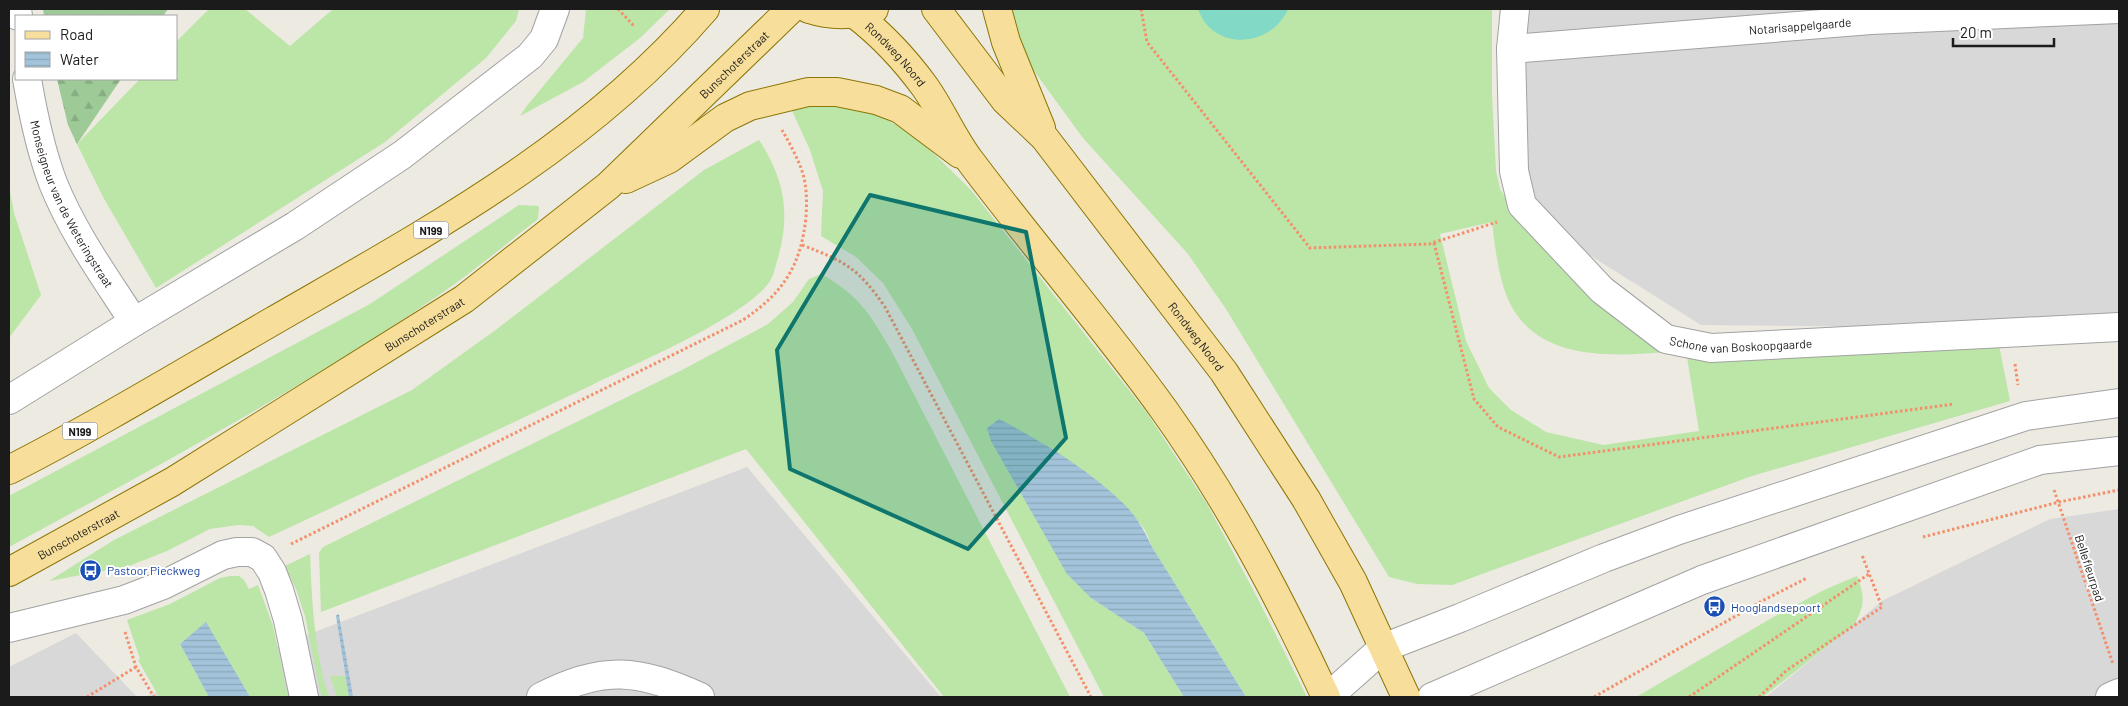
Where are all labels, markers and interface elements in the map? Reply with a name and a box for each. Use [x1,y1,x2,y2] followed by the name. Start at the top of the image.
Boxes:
[15,15,178,80] legend
[1748,15,1852,37] street label: Notarisappelgaarde
[1953,15,2054,47] scale bar
[863,19,929,89] street label: Rondweg Noord
[1960,23,1992,41] text: 20 m
[60,25,93,43] text: Road
[696,27,772,101] street label: Bunschoterstraat
[60,50,99,68] text: Water
[28,119,116,290] street label: Monseigneur van de Weteringstraat
[414,222,448,238] road number: N199
[382,294,467,354] street label: Bunschoterstraat
[1166,299,1227,373] street label: Rondweg Noord
[1668,333,1813,355] street label: Schone van Boskoopgaarde
[62,422,98,440] road number: N199
[35,506,121,562] street label: Bunschoterstraat
[2073,533,2107,603] street label: Bellefleurpad
[79,558,103,582] bus stop icon: Pastoor Pieckweg
[107,563,200,577] place label: Pastoor Pieckweg
[1703,595,1727,619] bus stop icon: Hooglandsepoort
[1731,600,1821,614] place label: Hooglandsepoort

